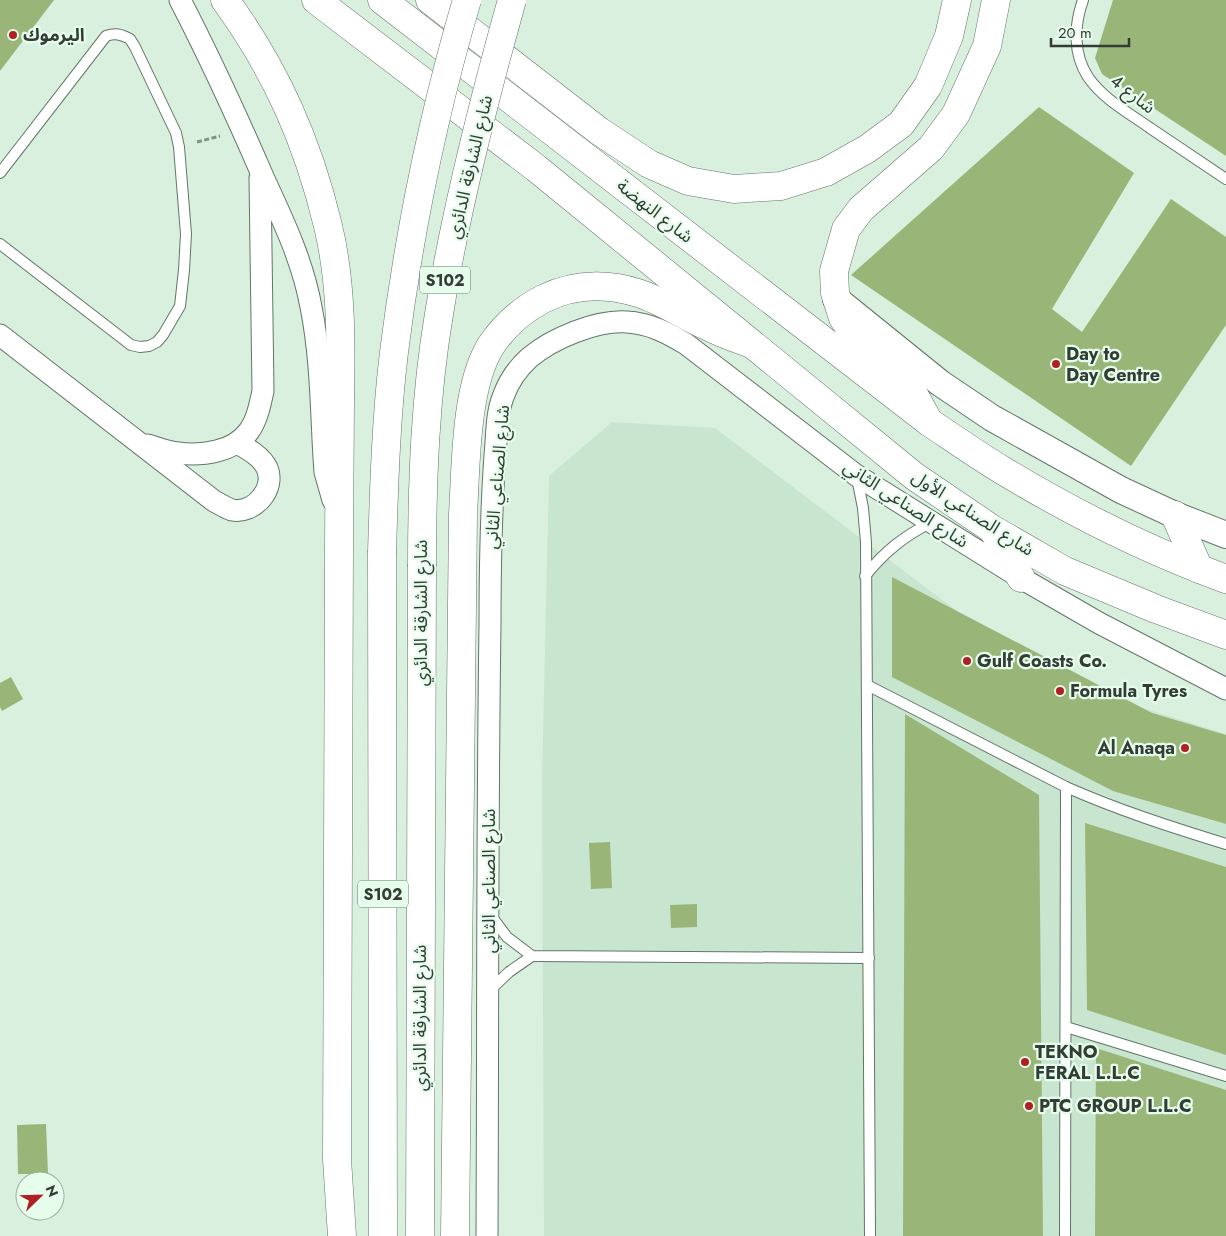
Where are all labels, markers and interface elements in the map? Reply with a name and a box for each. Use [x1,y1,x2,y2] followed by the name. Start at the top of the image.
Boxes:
[1051,15,1128,47] scale bar
[23,22,85,48] place label: اليرموك
[1058,22,1092,44] text: 20 m
[7,29,19,41] marker: اليرموك
[1104,68,1161,121] street label: شارع 4
[441,93,500,242] street label: شارع الشارقة الدائري
[611,173,699,250] street label: شارع النهضة
[420,266,470,294] road number: S102
[1066,341,1160,388] place label: Day to Day Centre
[1050,358,1062,370] marker: Day to Day Centre
[478,404,517,550] street label: شارع الصناعي الثاني
[838,454,974,555] street label: شارع الصناعي الثاني
[906,464,1039,563] street label: شارع الصناعي الأول
[408,540,435,686] street label: شارع الشارقة الدائري
[977,648,1107,674] place label: Gulf Coasts Co.
[961,655,973,667] marker: Gulf Coasts Co.
[1070,678,1187,704] place label: Formula Tyres
[1054,685,1066,697] marker: Formula Tyres
[1096,735,1175,761] place label: Al Anaqa
[1179,742,1191,754] marker: Al Anaqa
[476,809,503,953] street label: شارع الصناعي الثاني
[358,881,408,908] road number: S102
[407,945,434,1091] street label: شارع الشارقة الدائري
[1035,1039,1140,1086] place label: TEKNO FERAL L.L.C
[1019,1056,1031,1068] marker: TEKNO FERAL L.L.C
[1039,1093,1192,1119] place label: PTC GROUP L.L.C
[1023,1100,1035,1112] marker: PTC GROUP L.L.C
[15,1171,65,1221] north arrow
[41,1182,63,1200] text: N

